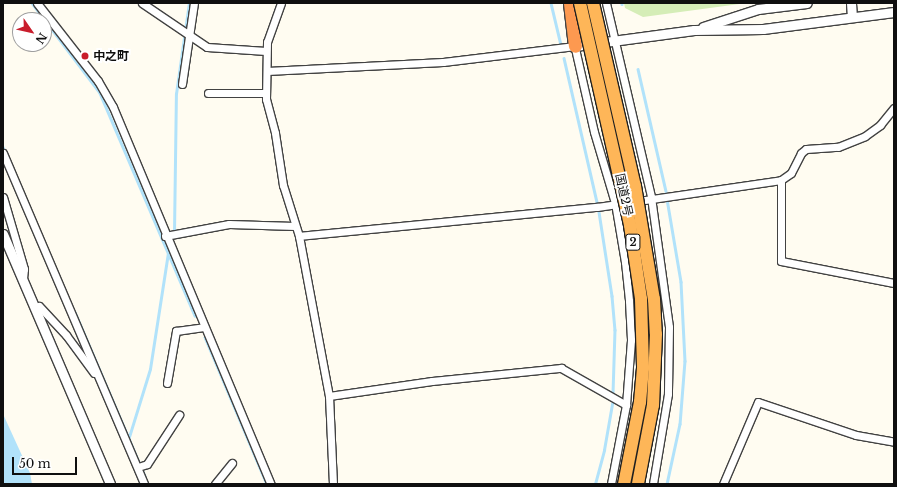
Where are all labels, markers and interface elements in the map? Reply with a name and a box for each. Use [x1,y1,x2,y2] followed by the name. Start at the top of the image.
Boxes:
[12,12,52,52] north arrow
[32,30,50,46] text: N
[93,49,129,63] place label: 中之町
[80,51,90,61] marker: 中之町
[612,172,636,218] street label: 国道2号
[625,233,641,251] road number: 2
[14,449,79,475] scale bar
[19,456,51,471] text: 50 m

